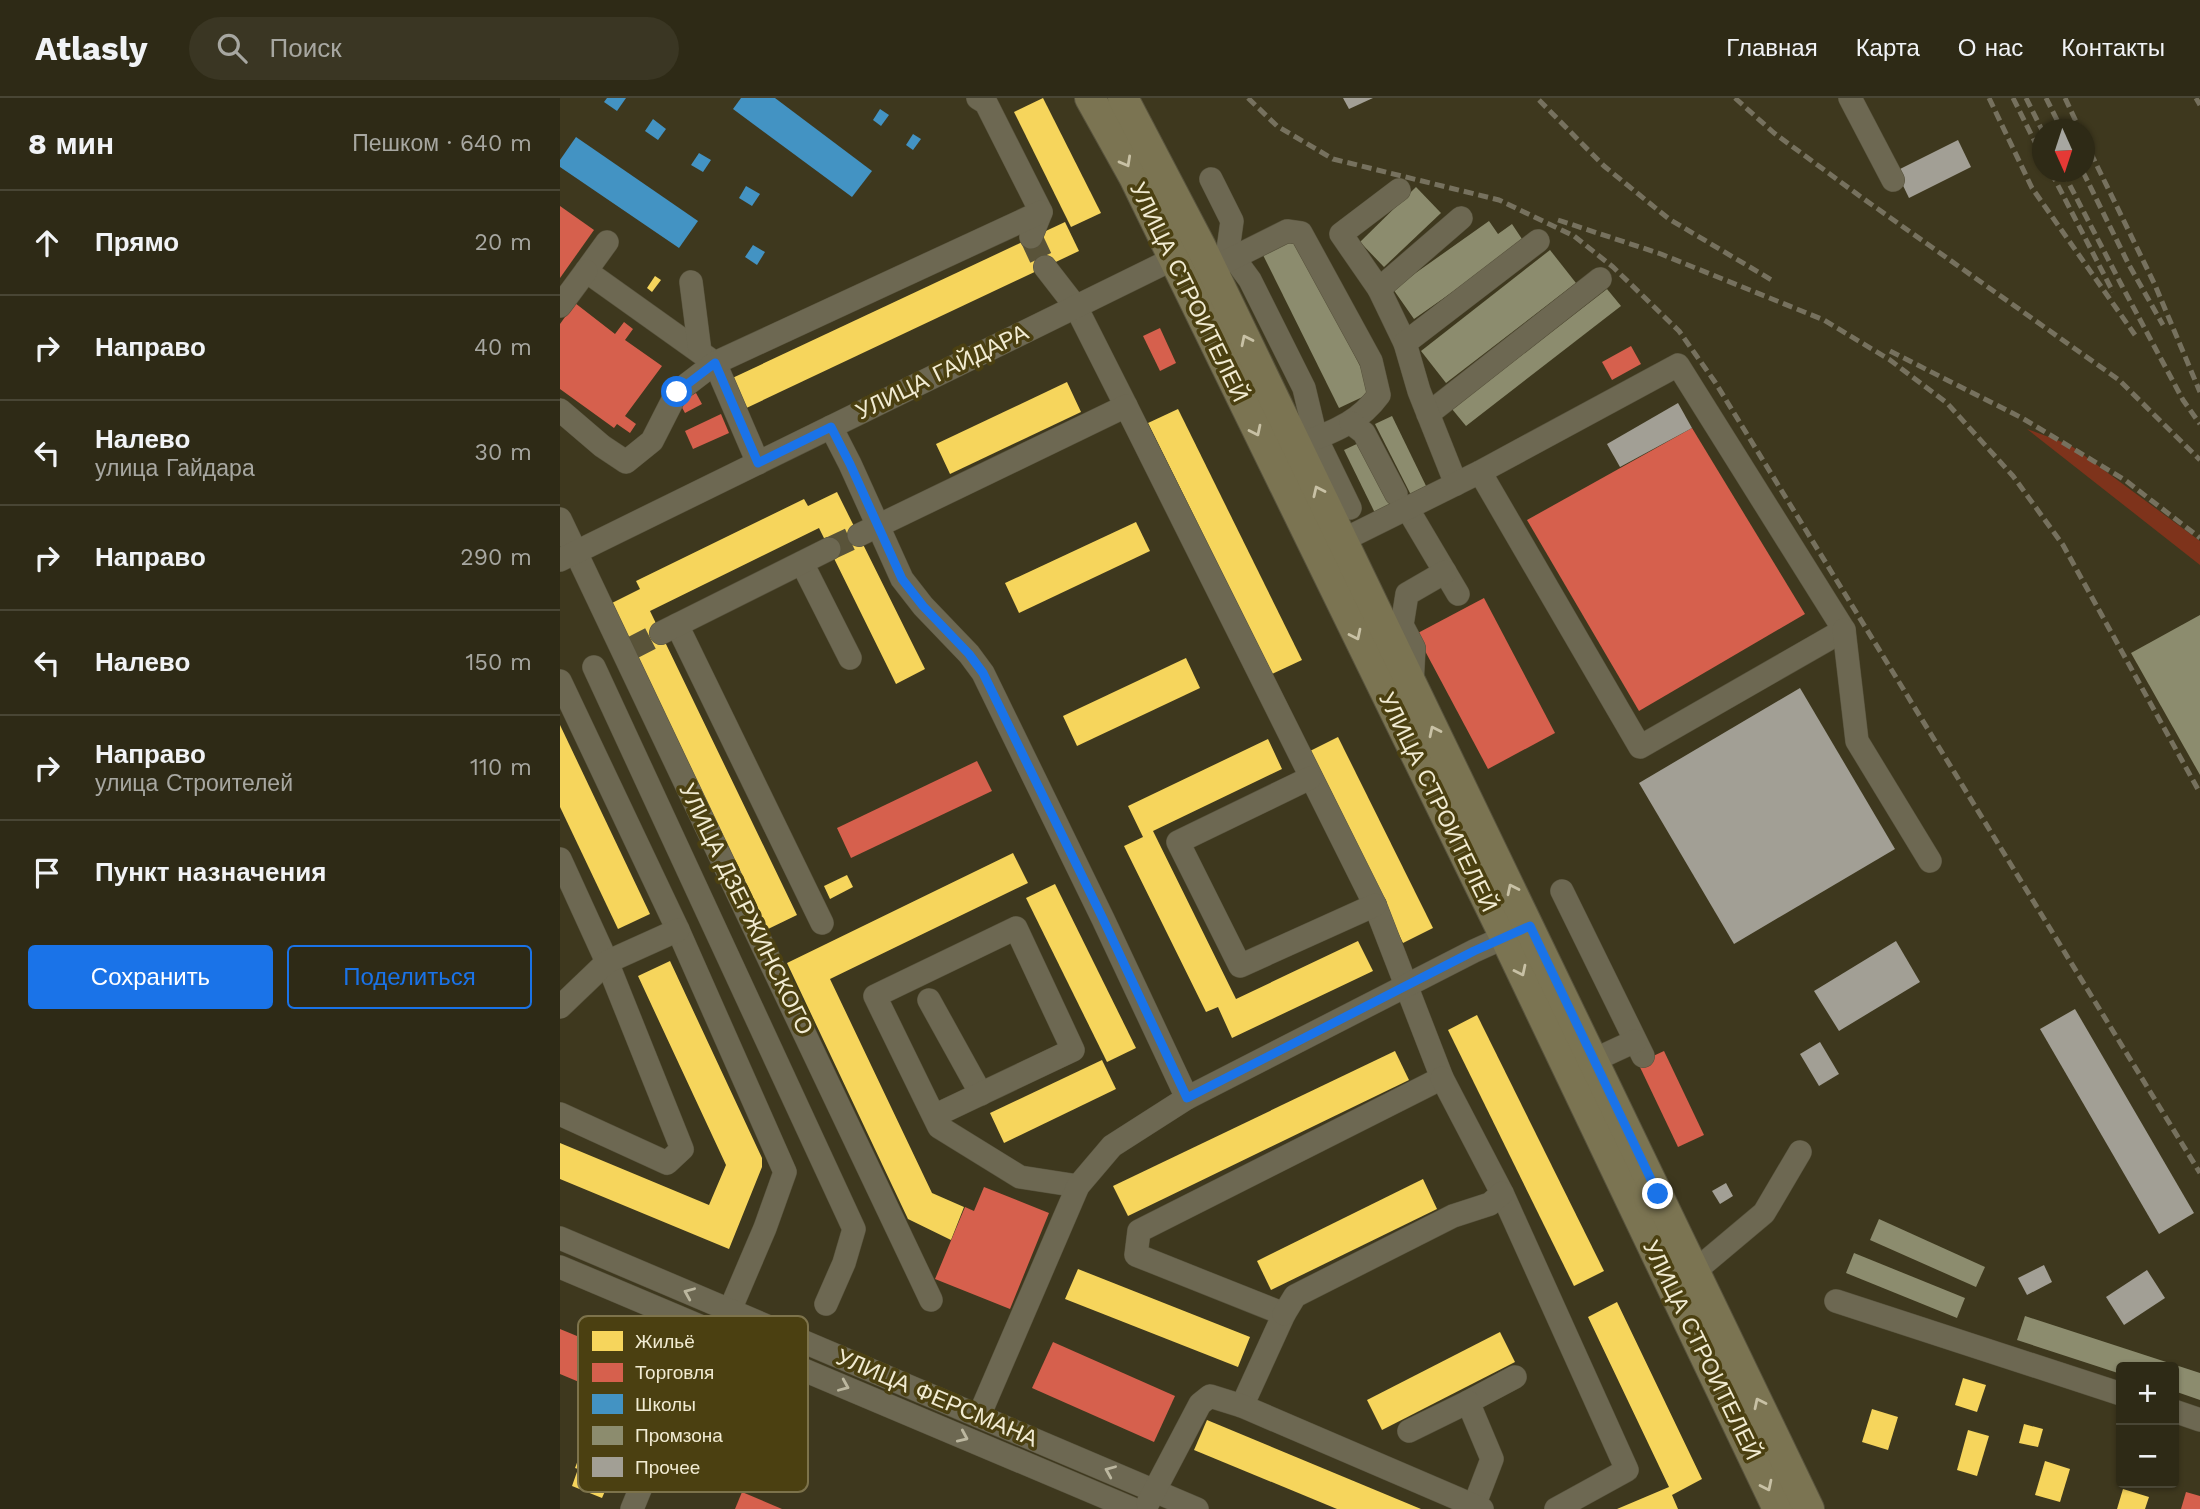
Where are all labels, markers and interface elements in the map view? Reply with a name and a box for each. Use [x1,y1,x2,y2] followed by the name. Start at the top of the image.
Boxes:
[189,17,679,80] search box
[35,29,147,68] text: Atlasly
[213,29,251,67] icon: search
[269,33,342,63] text: Поиск
[1726,34,1818,62] text: Главная
[1856,34,1920,62] text: Карта
[1958,34,2023,62] text: О нас
[2061,34,2165,62] text: Контакты
[2032,119,2095,182] north arrow
[28,126,114,161] text: 8 мин
[352,130,532,157] text: Пешком · 640 m
[1117,154,1131,167] one-way arrow
[1124,177,1255,406] street label: УЛИЦА СТРОИТЕЛЕЙ
[28,224,66,262] icon: ahead
[95,227,179,257] text: Прямо
[475,229,532,256] text: 20 m
[851,317,1033,425] street label: УЛИЦА ГАЙДАРА
[28,329,66,367] icon: right
[95,332,206,362] text: Направо
[474,334,532,361] text: 40 m
[1240,335,1254,347] one-way arrow
[661,376,692,407] route start
[95,424,190,454] text: Налево
[1248,424,1262,436] one-way arrow
[28,434,66,472] icon: left
[475,439,532,466] text: 30 m
[95,455,255,482] text: улица Гайдара
[1312,486,1326,498] one-way arrow
[28,539,66,577] icon: right
[95,542,206,572] text: Направо
[460,544,532,571] text: 290 m
[1348,628,1362,640] one-way arrow
[28,644,66,682] icon: left
[95,647,190,677] text: Налево
[466,649,532,676] text: 150 m
[1373,687,1504,916] street label: УЛИЦА СТРОИТЕЛЕЙ
[1429,726,1443,738] one-way arrow
[95,739,206,769] text: Направо
[28,749,66,787] icon: right
[470,754,532,781] text: 110 m
[95,770,293,797] text: улица Строителей
[673,779,819,1039] street label: УЛИЦА ДЗЕРЖИНСКОГО
[28,854,66,892] icon: arrive
[95,857,326,887] text: Пункт назначения
[1506,884,1520,896] one-way arrow
[28,945,273,1009] button: Сохранить
[287,945,532,1009] button: Поделиться
[1513,964,1527,976] one-way arrow
[1642,1178,1673,1209] route end
[1637,1235,1768,1464] street label: УЛИЦА СТРОИТЕЛЕЙ
[684,1287,696,1301] one-way arrow
[578,1316,808,1492] legend
[635,1330,695,1353] text: Жильё
[832,1343,1042,1453] street label: УЛИЦА ФЕРСМАНА
[635,1361,714,1384] text: Торговля
[2116,1362,2179,1488] map controls
[2116,1362,2179,1425] button: +
[837,1378,849,1392] one-way arrow
[635,1393,696,1416] text: Школы
[1753,1398,1767,1410] one-way arrow
[635,1424,723,1447] text: Промзона
[2116,1425,2179,1488] button: −
[956,1429,968,1443] one-way arrow
[635,1456,700,1479] text: Прочее
[1104,1466,1116,1480] one-way arrow
[1759,1479,1773,1491] one-way arrow

